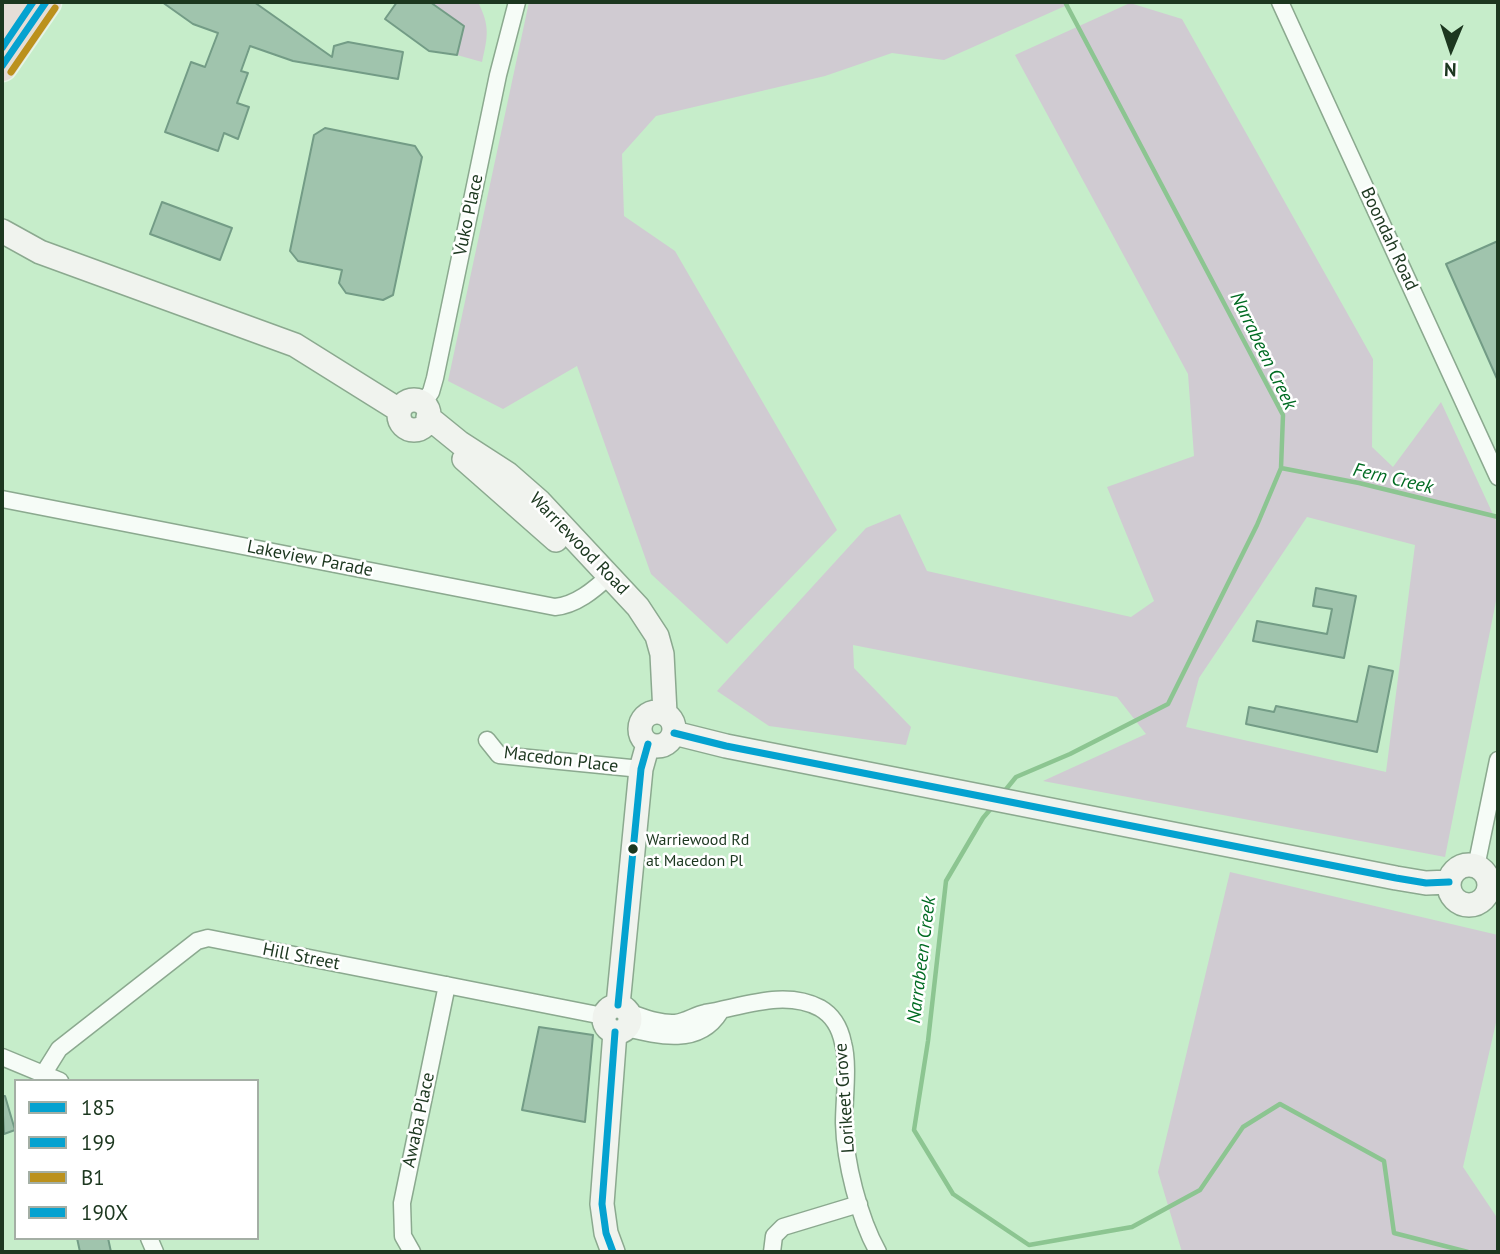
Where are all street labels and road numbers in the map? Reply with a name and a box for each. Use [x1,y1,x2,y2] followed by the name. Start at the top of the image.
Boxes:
[450,172,488,258] street label: Vuko Place
[1356,184,1422,294] street label: Boondah Road
[525,488,633,600] street label: Warriewood Road
[245,536,375,582] street label: Lakeview Parade
[503,742,619,778] street label: Macedon Place
[261,939,341,975] street label: Hill Street
[830,1042,860,1154] street label: Lorikeet Grove
[398,1070,440,1170] street label: Awaba Place

